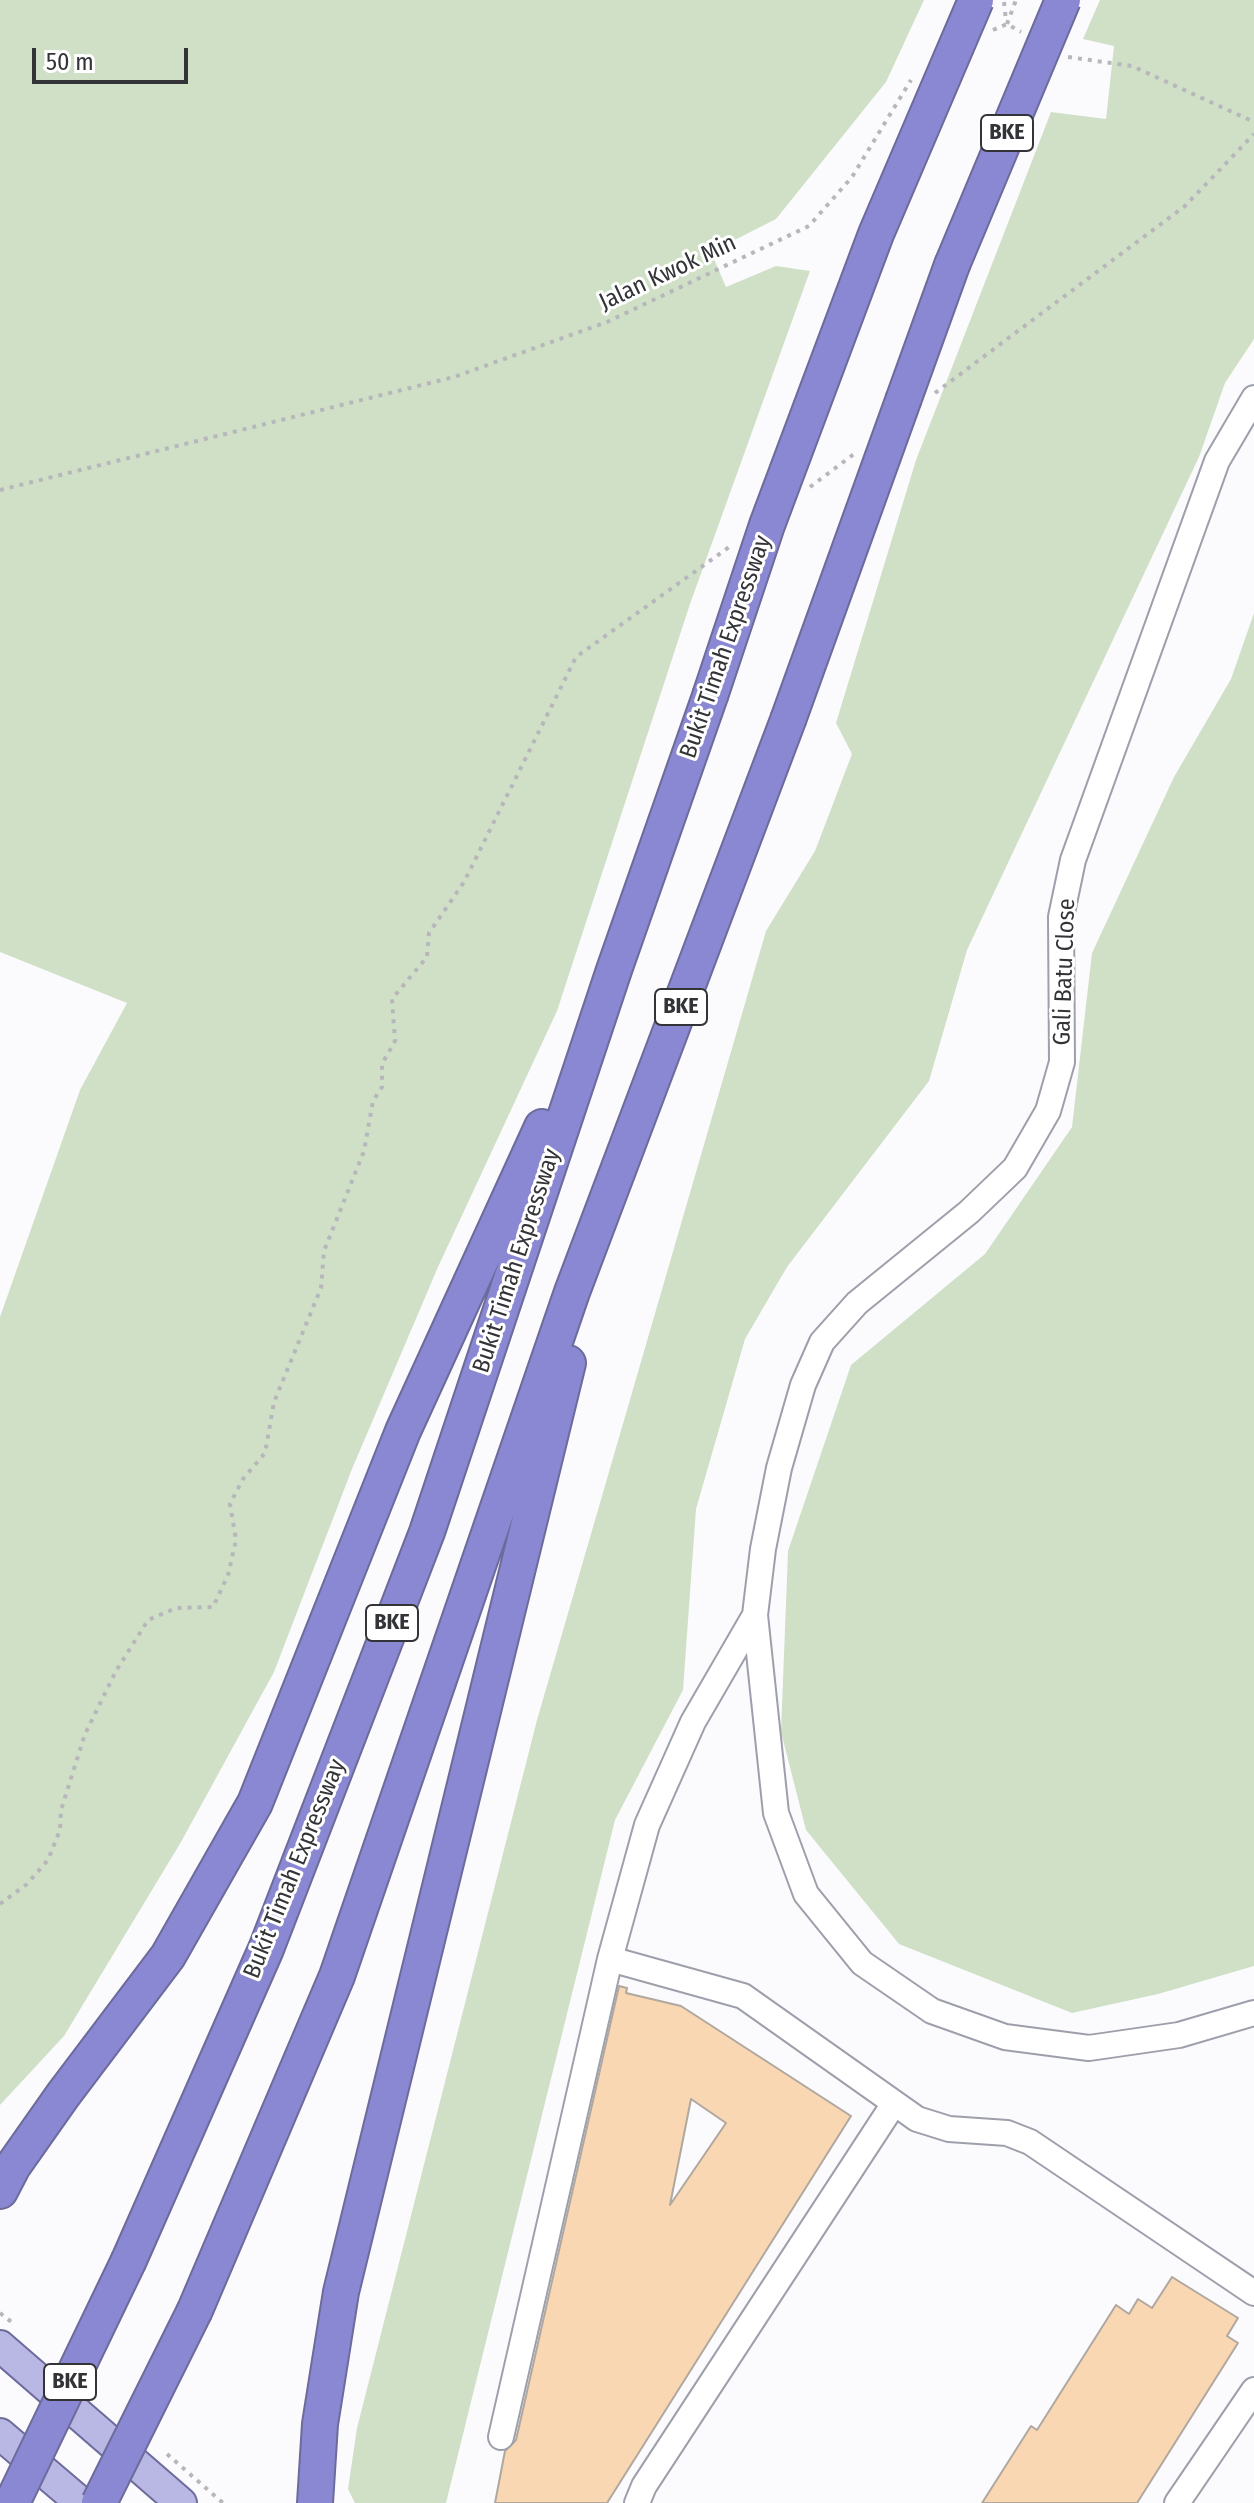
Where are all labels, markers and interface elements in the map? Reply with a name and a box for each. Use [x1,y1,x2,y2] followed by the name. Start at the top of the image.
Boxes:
[36,32,192,82] scale bar
[46,48,94,76] text: 50 m
[981,115,1033,151] road number: BKE
[595,229,741,317] street label: Jalan Kwok Min
[674,532,778,762] street label: Bukit Timah Expressway
[1048,898,1082,1046] street label: Gali Batu Close
[655,989,707,1025] road number: BKE
[467,1145,567,1377] street label: Bukit Timah Expressway
[366,1605,418,1641] road number: BKE
[238,1755,352,1983] street label: Bukit Timah Expressway
[44,2364,96,2400] road number: BKE

